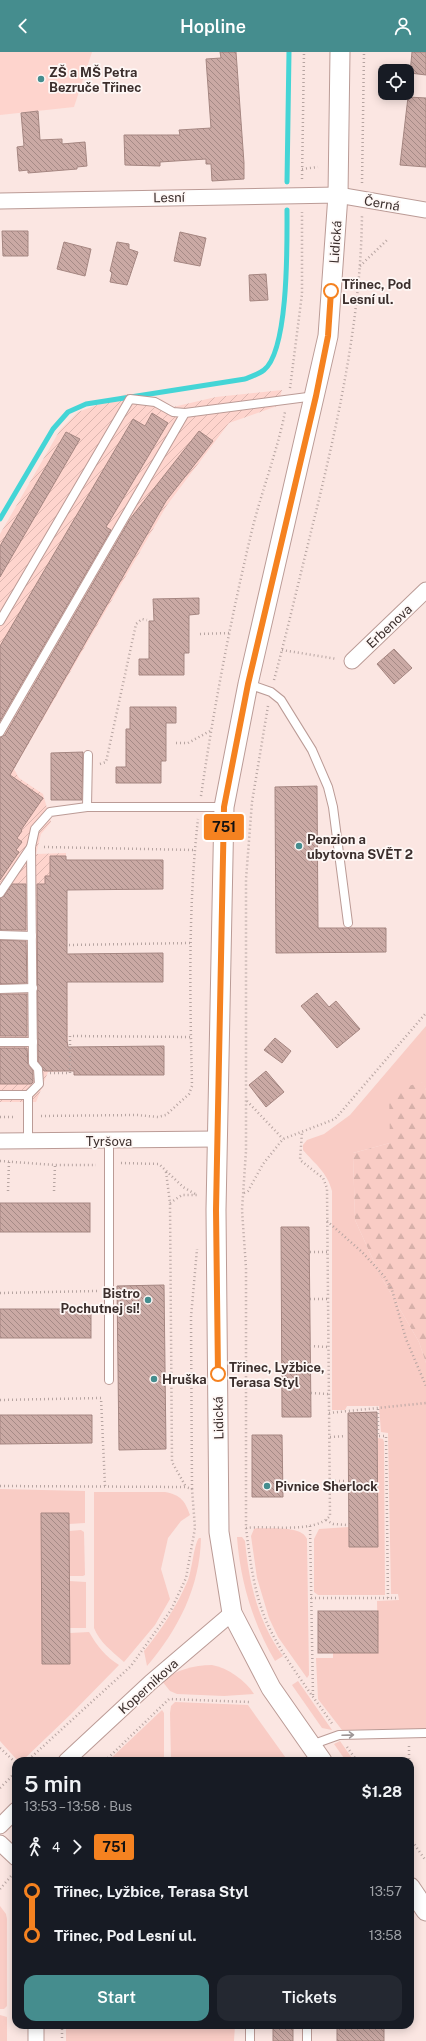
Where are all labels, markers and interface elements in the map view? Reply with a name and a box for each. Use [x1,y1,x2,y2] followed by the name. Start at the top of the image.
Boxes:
[12,15,34,37] icon: back
[392,15,414,37] icon: person
[180,16,246,37] text: Hopline
[49,64,141,95] place label: ZŠ a MŠ Petra Bezruče Třinec
[378,64,414,100] map controls
[378,64,414,100] button: locate
[36,74,46,84] marker: ZŠ a MŠ Petra Bezruče Třinec
[153,190,186,205] street label: Lesní
[363,193,401,214] street label: Černá
[327,220,344,264] street label: Lidická
[342,277,411,307] place label: Třinec, Pod Lesní ul.
[323,283,339,299] marker: Třinec, Pod Lesní ul.
[364,602,415,651] street label: Erbenova
[201,814,247,840] line badge: 751
[212,819,236,835] text: 751
[307,832,413,862] place label: Penzion a ubytovna SVĚT 2
[294,841,304,851] marker: Penzion a ubytovna SVĚT 2
[86,1134,132,1149] street label: Tyršova
[60,1286,140,1316] place label: Bistro Pochutnej si!
[143,1295,153,1305] marker: Bistro Pochutnej si!
[229,1360,325,1390] place label: Třinec, Lyžbice, Terasa Styl
[210,1366,226,1382] marker: Třinec, Lyžbice, Terasa Styl
[162,1372,207,1387] place label: Hruška
[149,1374,159,1384] marker: Hruška
[211,1396,226,1440] street label: Lidická
[275,1479,378,1494] place label: Pivnice Sherlock
[262,1481,272,1491] marker: Pivnice Sherlock
[116,1656,181,1717] street label: Kopernikova
[341,1731,354,1739] one-way arrow
[24,1771,82,1797] text: 5 min
[361,1783,402,1800] text: $1.28
[24,1799,132,1814] text: 13:53 – 13:58 · Bus
[24,1836,46,1858] icon: walk
[66,1836,88,1858] icon: forward
[102,1839,126,1855] text: 751
[52,1840,60,1855] text: 4
[54,1883,249,1900] text: Třinec, Lyžbice, Terasa Styl
[369,1884,402,1899] text: 13:57
[54,1927,197,1944] text: Třinec, Pod Lesní ul.
[369,1928,402,1943] text: 13:58
[24,1975,209,2021] button: Start
[217,1975,402,2021] button: Tickets

